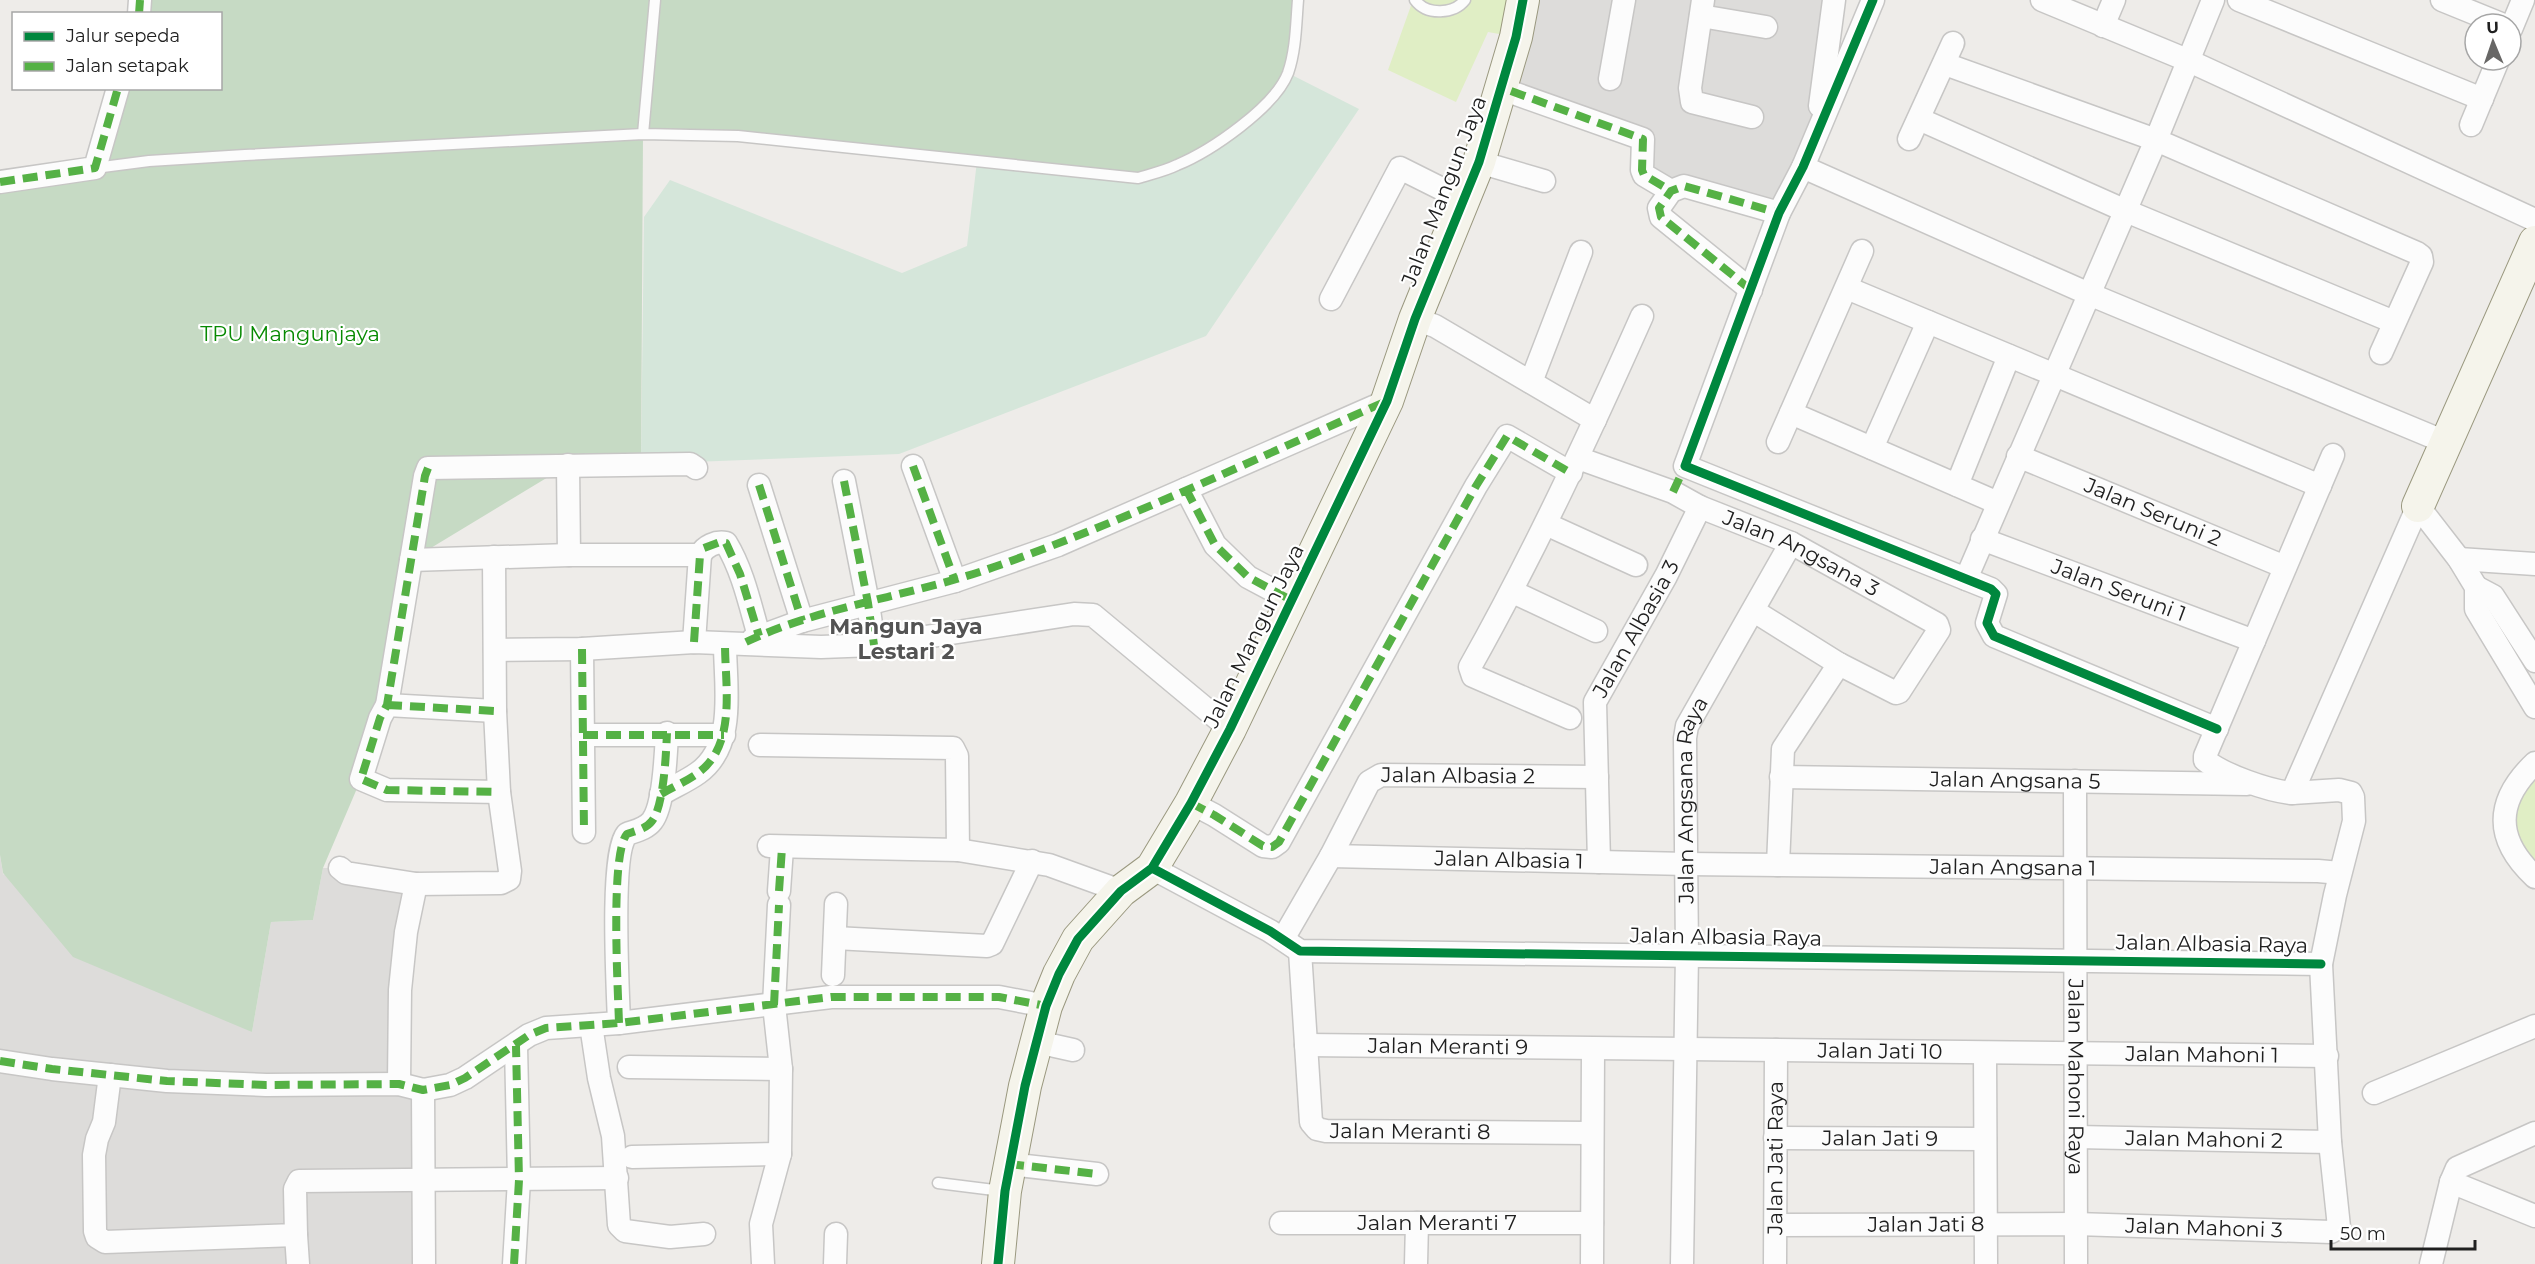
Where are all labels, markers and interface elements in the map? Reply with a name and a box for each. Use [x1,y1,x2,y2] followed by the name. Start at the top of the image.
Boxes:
[12,12,222,90] legend
[2463,12,2523,72] north arrow
[2486,18,2499,37] text: U
[65,25,180,47] text: Jalur sepeda
[65,55,189,77] text: Jalan setapak
[1395,92,1491,290] street label: Jalan Mangun Jaya
[200,321,380,346] park label: TPU Mangunjaya
[2080,472,2225,551] street label: Jalan Seruni 2
[1719,504,1884,601] street label: Jalan Angsana 3
[1198,540,1309,733] street label: Jalan Mangun Jaya
[2047,553,2190,626] street label: Jalan Seruni 1
[1587,556,1684,703] street label: Jalan Albasia 3
[829,613,983,665] district label: Mangun Jaya Lestari 2
[1671,692,1713,905] street label: Jalan Angsana Raya
[1380,762,1535,788] street label: Jalan Albasia 2
[1928,766,2101,794] street label: Jalan Angsana 5
[1433,845,1584,874] street label: Jalan Albasia 1
[1928,854,2096,881] street label: Jalan Angsana 1
[1629,922,1822,951] street label: Jalan Albasia Raya
[2115,929,2308,958] street label: Jalan Albasia Raya
[2063,978,2089,1175] street label: Jalan Mahoni Raya
[1367,1033,1528,1059] street label: Jalan Meranti 9
[1816,1038,1943,1064] street label: Jalan Jati 10
[2124,1041,2279,1067] street label: Jalan Mahoni 1
[1762,1081,1788,1236] street label: Jalan Jati Raya
[1329,1118,1491,1144] street label: Jalan Meranti 8
[1821,1125,1938,1151] street label: Jalan Jati 9
[2124,1125,2283,1153] street label: Jalan Mahoni 2
[1356,1210,1517,1235] street label: Jalan Meranti 7
[1867,1211,1984,1237] street label: Jalan Jati 8
[2124,1213,2283,1242] street label: Jalan Mahoni 3
[2331,1213,2475,1251] scale bar
[2340,1223,2386,1245] text: 50 m

